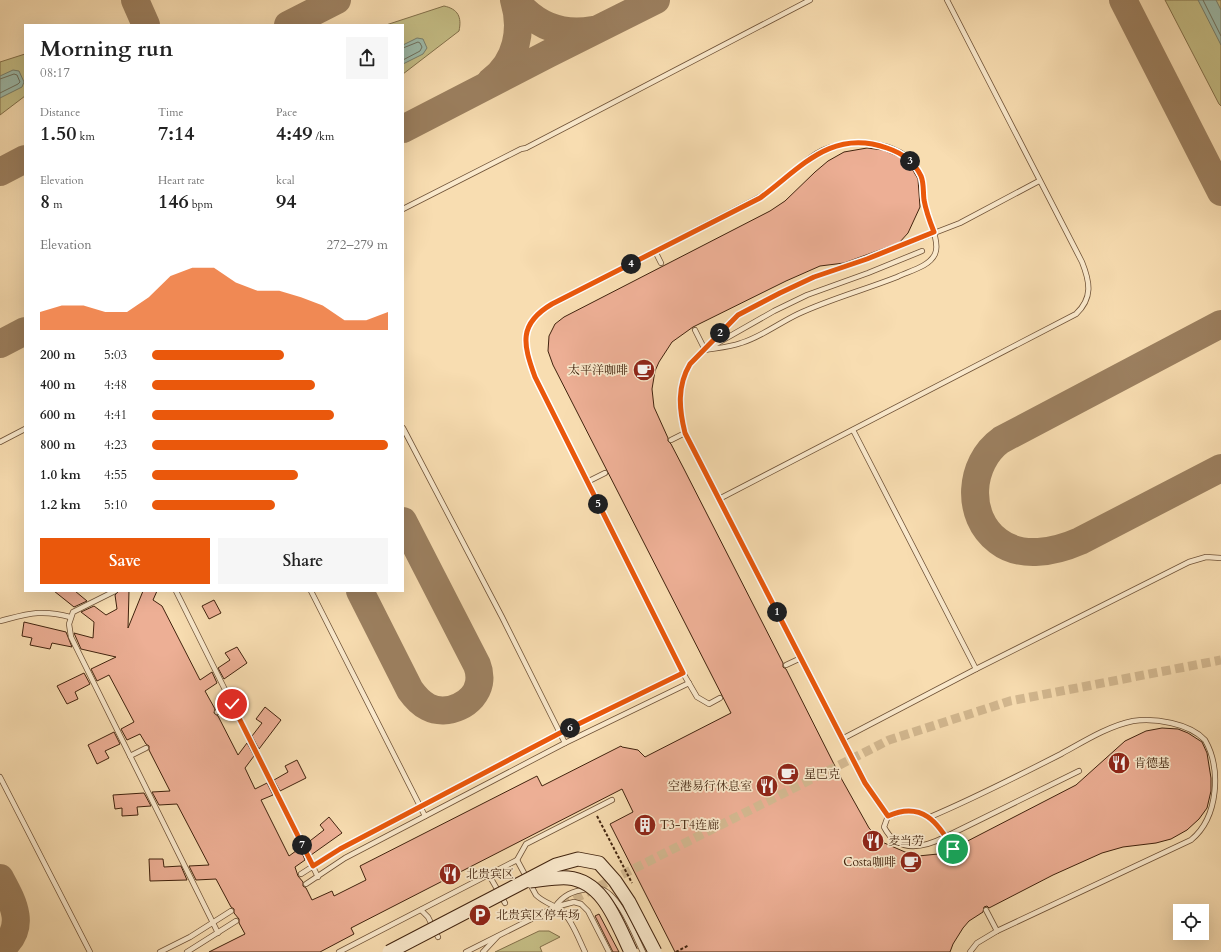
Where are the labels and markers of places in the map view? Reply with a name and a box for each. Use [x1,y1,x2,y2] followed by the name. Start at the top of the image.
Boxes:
[900,151,920,171] pin: 3
[621,254,641,274] pin: 4
[710,323,730,343] pin: 2
[631,357,657,383] cafe icon: 太平洋咖啡
[568,362,628,378] place label: 太平洋咖啡
[588,494,608,514] pin: 5
[767,602,787,622] pin: 1
[215,687,249,721] pin
[560,718,580,738] pin: 6
[1106,750,1132,776] restaurant icon: 肯德基
[1134,755,1170,771] place label: 肯德基
[775,761,801,787] cafe icon: 星巴克
[804,766,840,782] place label: 星巴克
[754,773,780,799] restaurant icon: 空港易行休息室
[668,778,752,794] place label: 空港易行休息室
[632,812,658,838] building icon: T3-T4连廊
[660,817,719,833] place label: T3-T4连廊
[860,828,886,854] restaurant icon: 麦当劳
[936,832,970,866] pin
[888,833,924,849] place label: 麦当劳
[292,835,312,855] pin: 7
[898,849,924,875] cafe icon: Costa咖啡
[843,854,896,870] place label: Costa咖啡
[437,861,463,887] restaurant icon: 北贵宾区
[466,866,514,882] place label: 北贵宾区
[467,902,493,928] parking icon: 北贵宾区停车场
[496,907,580,923] place label: 北贵宾区停车场

